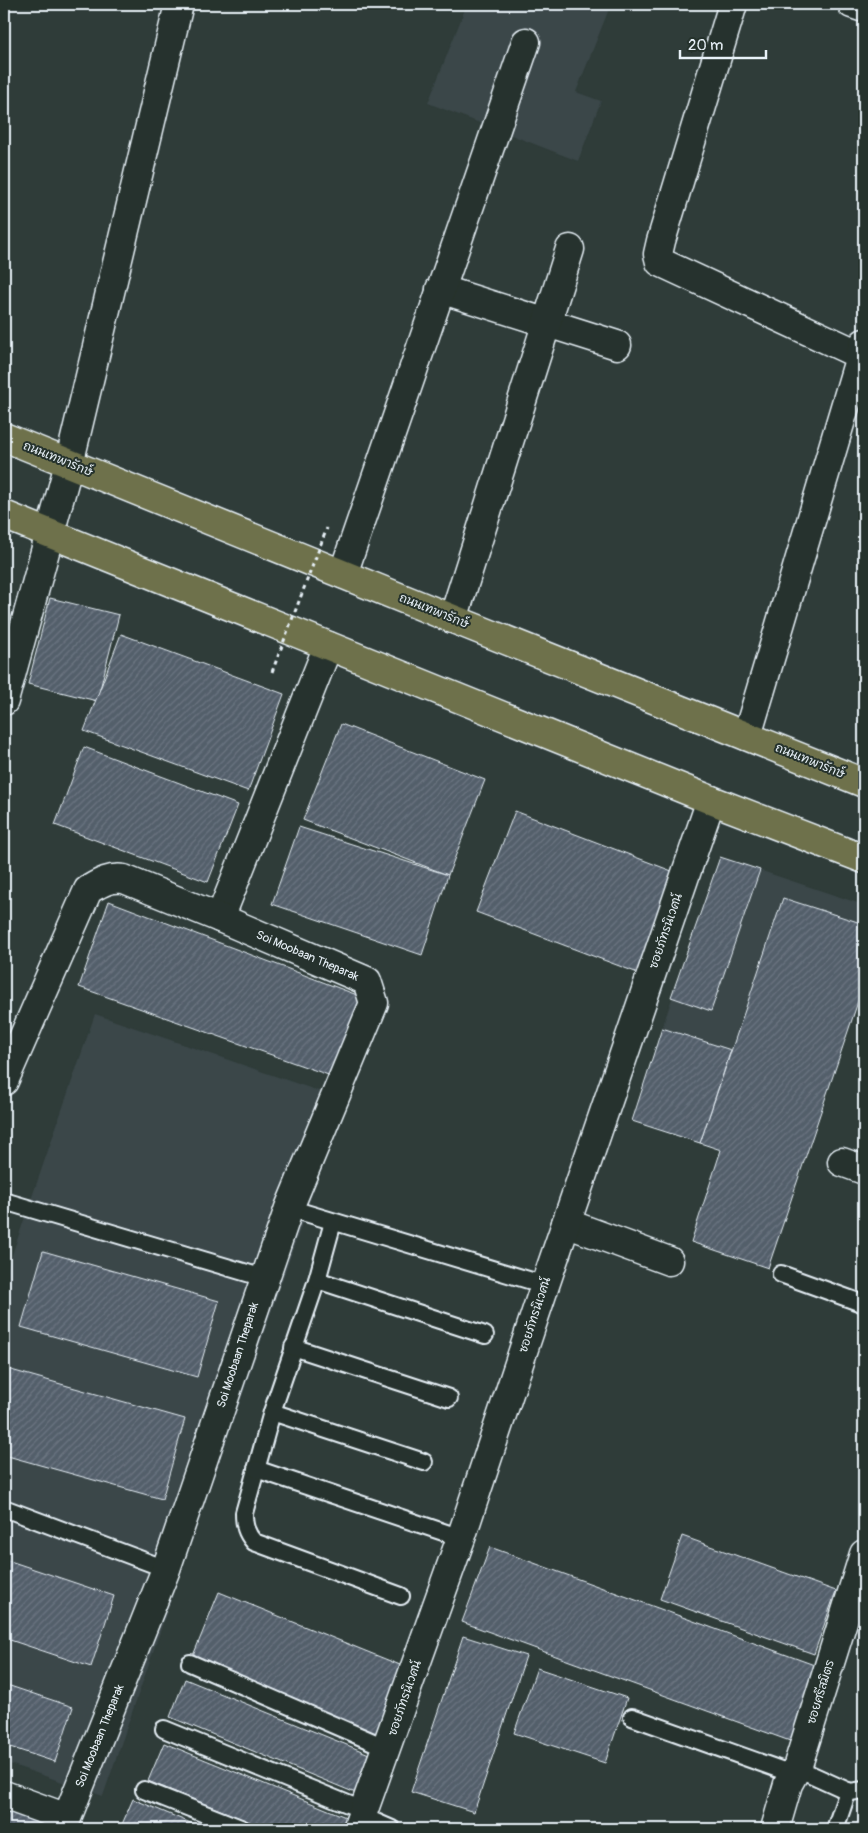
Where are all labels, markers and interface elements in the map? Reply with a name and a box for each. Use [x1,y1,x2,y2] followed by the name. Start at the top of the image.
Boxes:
[680,28,767,60] scale bar
[688,36,723,55] text: 20 m
[21,437,96,480] street label: ถนนเทพารักษ์
[397,589,472,632] street label: ถนนเทพารักษ์
[773,739,848,782] street label: ถนนเทพารักษ์
[645,891,686,971] street label: ซอยภัทรนิเวศน์
[254,927,361,984] street label: Soi Moobaan Theparak
[515,1275,554,1355] street label: ซอยภัทรนิเวศน์
[214,1300,262,1410] street label: Soi Moobaan Theparak
[384,1658,425,1738] street label: ซอยภัทรนิเวศน์
[804,1658,838,1726] street label: ซอยศรีสมิตร
[72,1682,128,1790] street label: Soi Moobaan Theparak

